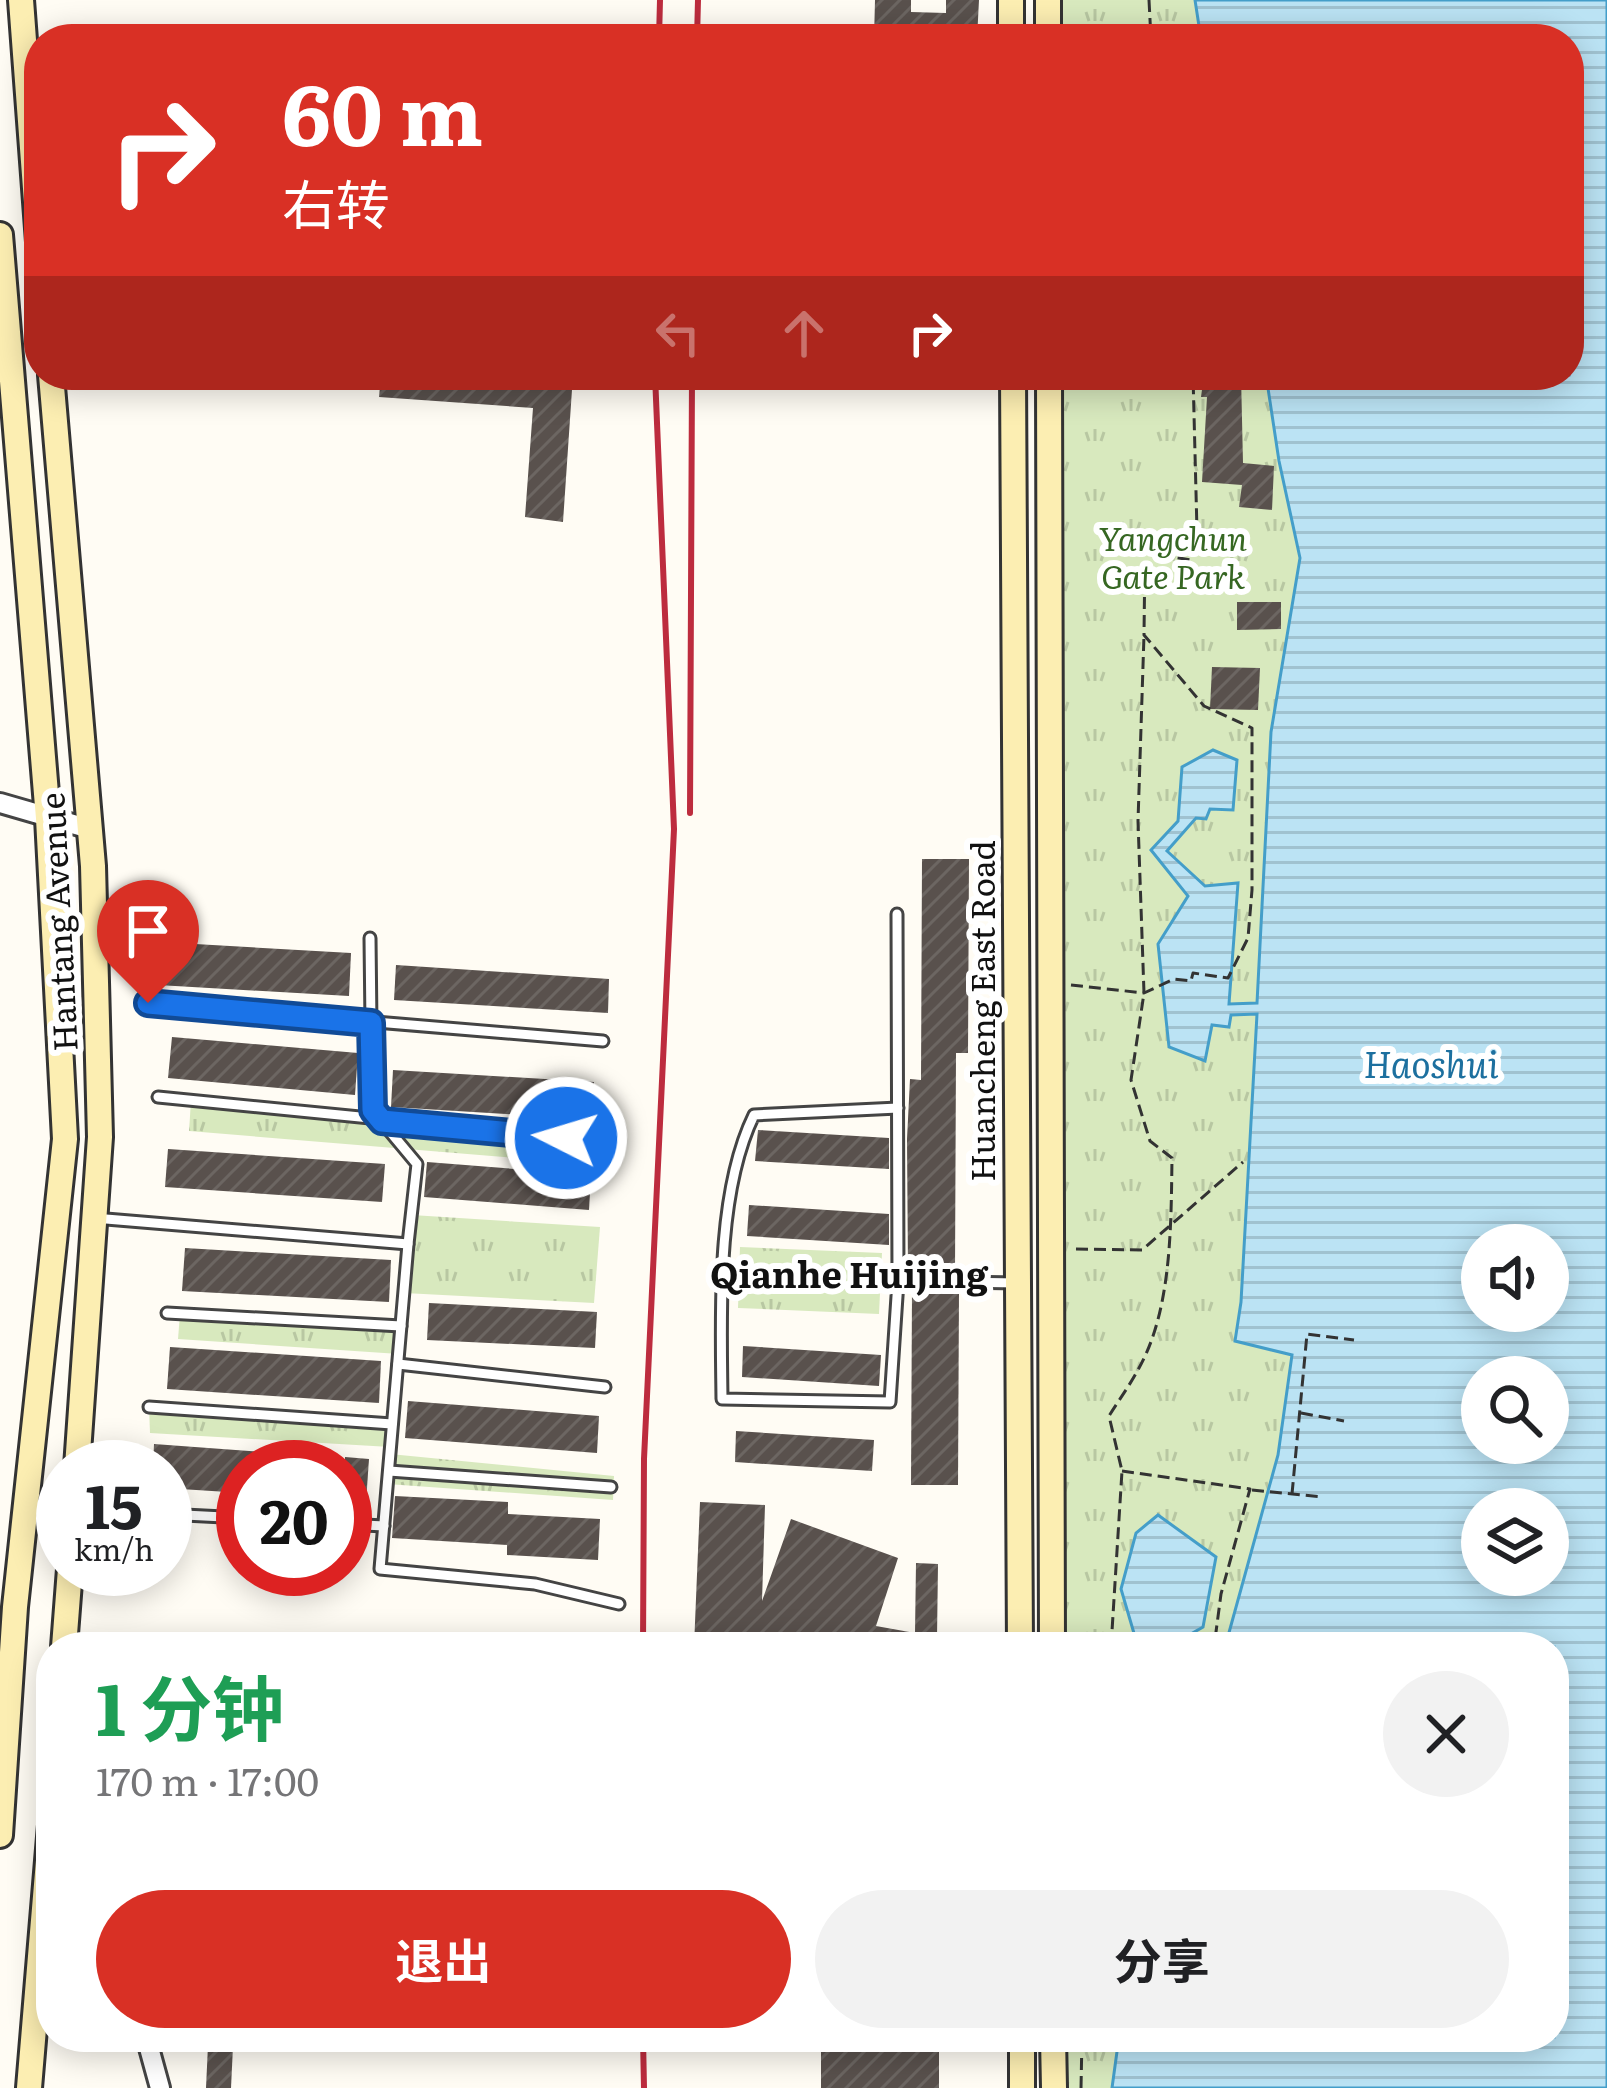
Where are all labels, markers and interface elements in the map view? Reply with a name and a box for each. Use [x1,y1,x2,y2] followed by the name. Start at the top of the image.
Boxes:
[282,47,483,172] text: 60 m
[84,72,240,228] icon: right
[282,161,390,242] text: 右转
[645,300,711,366] icon: left
[771,300,837,366] icon: ahead
[897,300,963,366] icon: right
[1099,512,1248,599] park label: Yangchun Gate Park
[25,791,88,1053] street label: Hantang Avenue
[956,840,1005,1182] street label: Huancheng East Road
[97,880,199,1003] pin
[115,898,181,964] icon: arrive
[1364,1036,1499,1089] water label: Haoshui
[503,1075,629,1201] position arrow
[1461,1224,1569,1596] map controls
[1461,1224,1569,1332] button: sound
[710,1246,989,1299] district label: Qianhe Huijing
[1461,1356,1569,1464] button: search
[216,1440,372,1596] speed limit sign: 20
[85,1458,143,1547] text: 15
[1461,1488,1569,1596] button: layers
[74,1526,154,1570] text: km/h
[96,1651,284,1758] text: 1 分钟
[1383,1671,1509,1797] button: close
[96,1750,319,1808] text: 170 m · 17:00
[96,1890,791,2028] button: 退出
[815,1890,1509,2028] button: 分享

